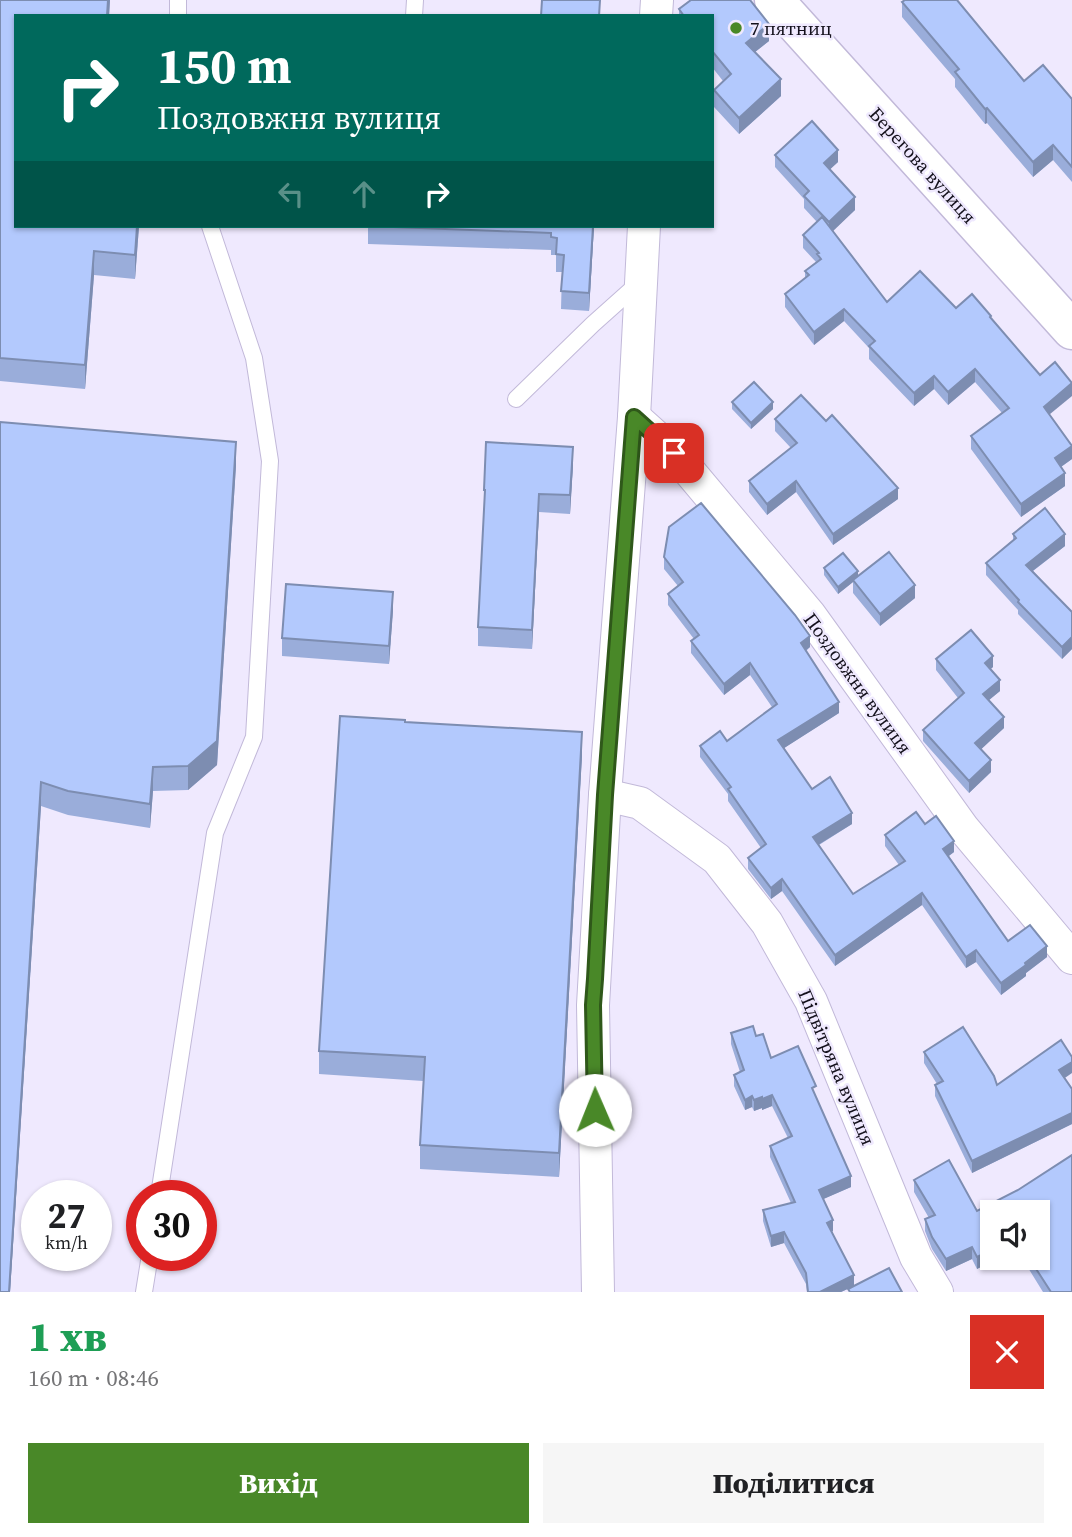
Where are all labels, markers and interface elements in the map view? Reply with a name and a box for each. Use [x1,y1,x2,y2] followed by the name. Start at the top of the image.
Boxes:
[750,15,832,41] place label: 7 пятниц
[728,20,744,36] marker: 7 пятниц
[157,32,292,99] text: 150 m
[42,42,133,133] icon: right
[157,96,441,140] text: Поздовжня вулиця
[864,101,982,229] street label: Берегова вулиця
[272,175,310,213] icon: left
[345,175,383,213] icon: ahead
[418,175,456,213] icon: right
[644,423,704,483] pin
[655,434,693,472] icon: arrive
[798,607,918,759] street label: Поздовжня вулиця
[792,985,882,1149] street label: Підвітряна вулиця
[558,1073,632,1147] position arrow
[126,1180,217,1271] speed limit sign: 30
[48,1192,85,1240] text: 27
[980,1200,1050,1270] map controls
[980,1200,1050,1270] button: sound
[45,1230,88,1255] text: km/h
[28,1307,107,1365] text: 1 хв
[970,1315,1044,1389] button: close
[28,1362,159,1394] text: 160 m · 08:46
[28,1443,529,1523] button: Вихід
[543,1443,1044,1523] button: Поділитися

